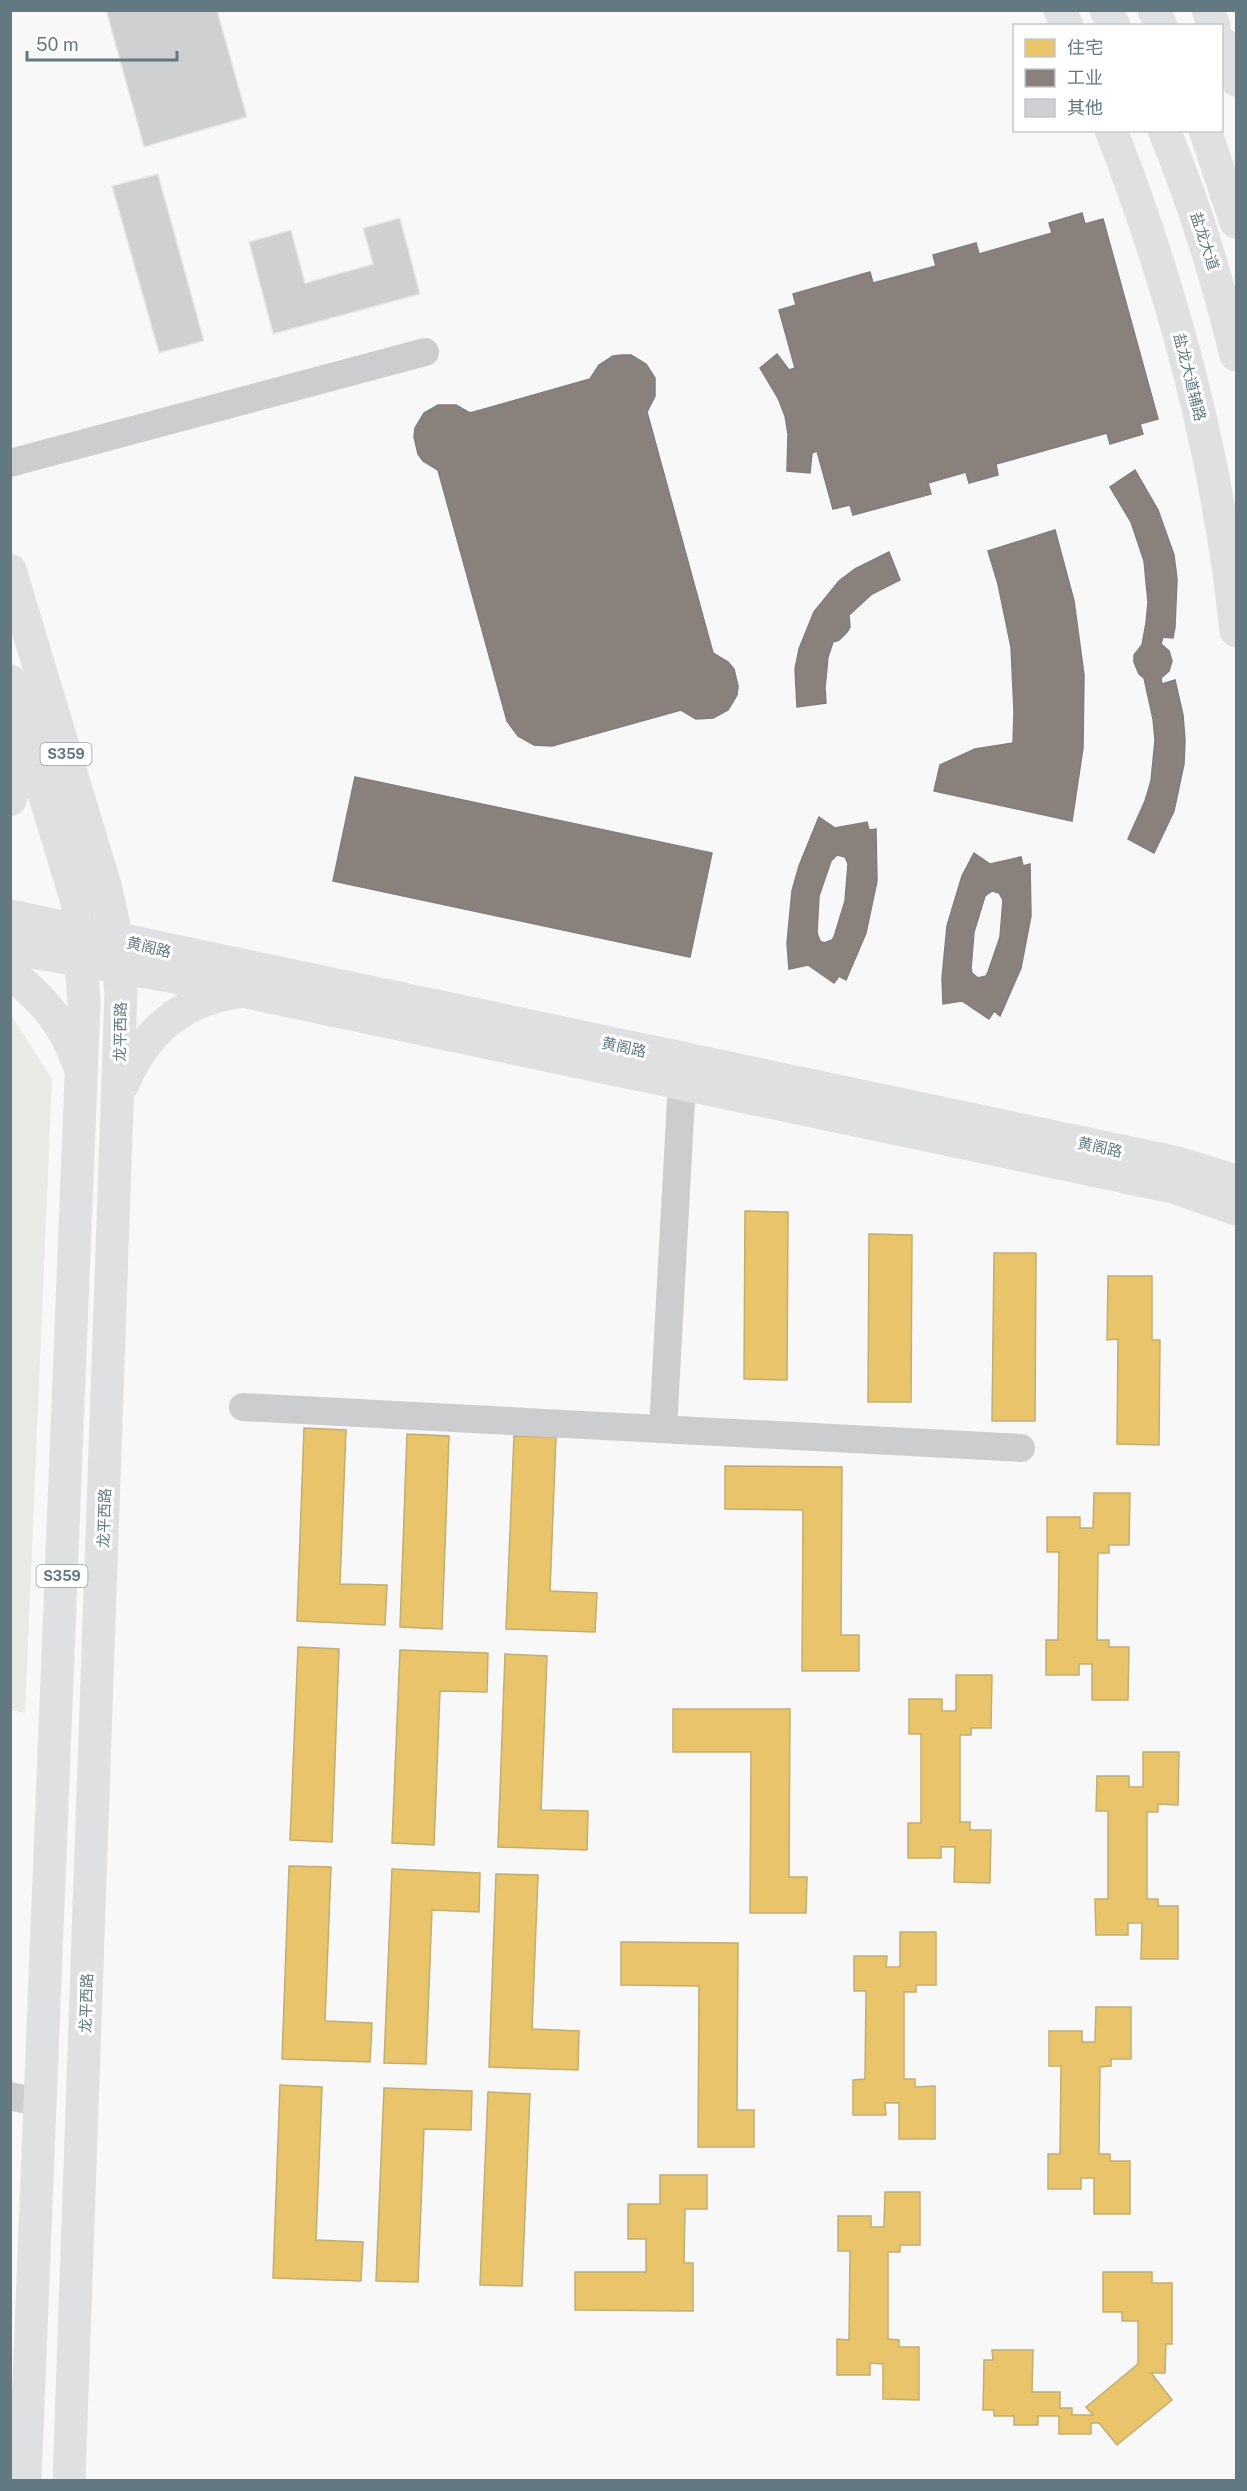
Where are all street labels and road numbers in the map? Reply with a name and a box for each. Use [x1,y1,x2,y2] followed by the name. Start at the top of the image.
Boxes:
[1188,210,1222,272] street label: 盐龙大道
[1171,331,1209,423] street label: 盐龙大道辅路
[40,743,92,765] road number: S359
[125,934,173,960] street label: 黄阁路
[111,1002,129,1062] street label: 龙平西路
[600,1034,648,1060] street label: 黄阁路
[1076,1134,1124,1160] street label: 黄阁路
[94,1488,114,1548] street label: 龙平西路
[36,1565,88,1587] road number: S359
[76,1973,96,2033] street label: 龙平西路

